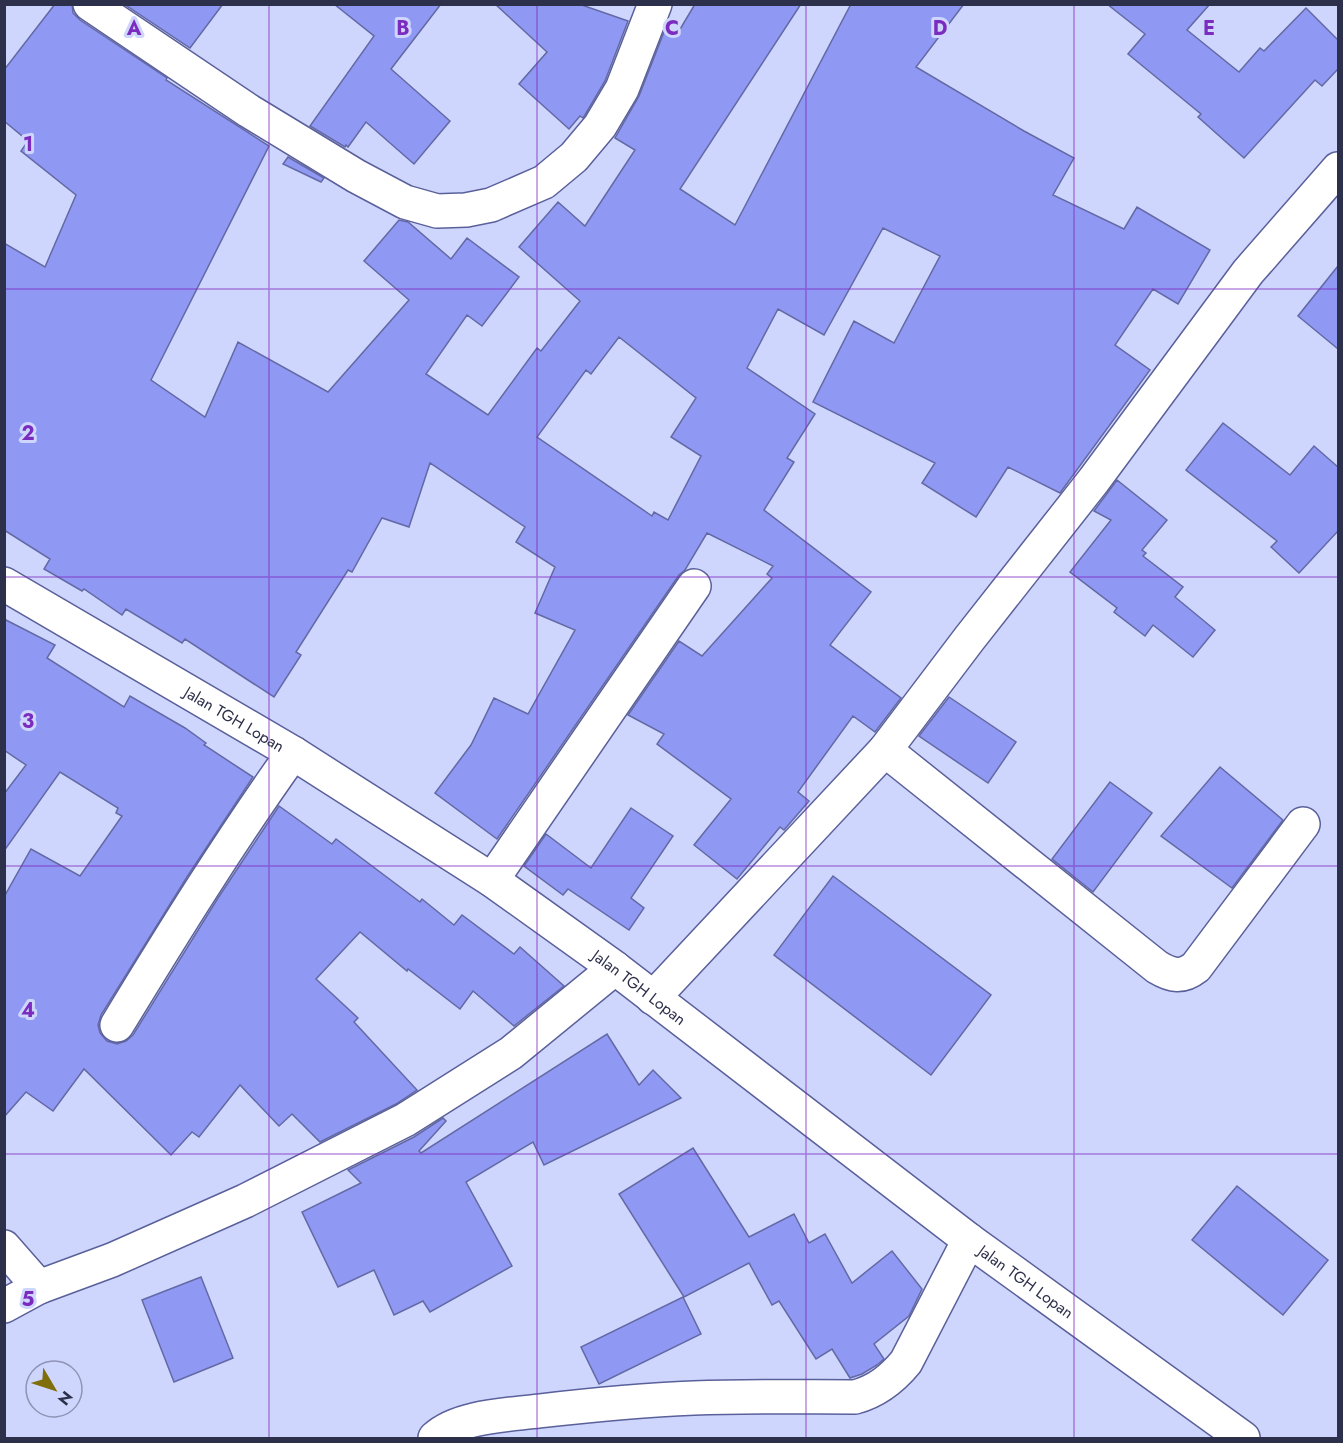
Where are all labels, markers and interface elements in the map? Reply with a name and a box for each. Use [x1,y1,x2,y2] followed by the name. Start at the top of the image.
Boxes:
[126,14,142,43] text: A
[396,14,410,43] text: B
[665,14,679,43] text: C
[933,14,947,43] text: D
[1203,14,1215,43] text: E
[23,130,33,159] text: 1
[21,419,35,448] text: 2
[178,679,289,757] street label: Jalan TGH Lopan
[22,707,34,736] text: 3
[586,943,691,1030] street label: Jalan TGH Lopan
[21,996,35,1025] text: 4
[972,1238,1079,1324] street label: Jalan TGH Lopan
[22,1285,35,1314] text: 5
[24,1359,84,1419] north arrow
[52,1386,78,1410] text: N

